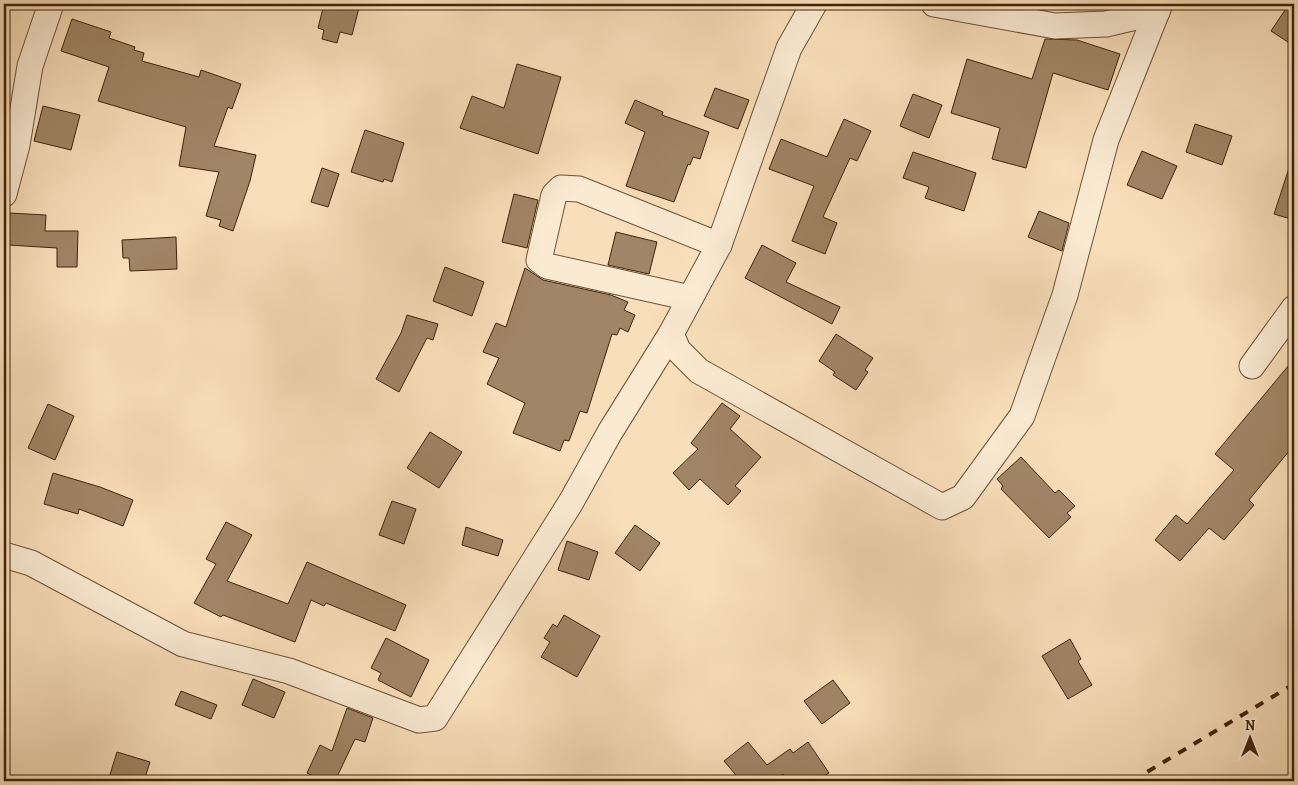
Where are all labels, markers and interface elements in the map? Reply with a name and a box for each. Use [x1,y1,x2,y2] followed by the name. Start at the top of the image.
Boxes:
[1226,712,1276,762] north arrow
[1245,716,1255,735] text: N

